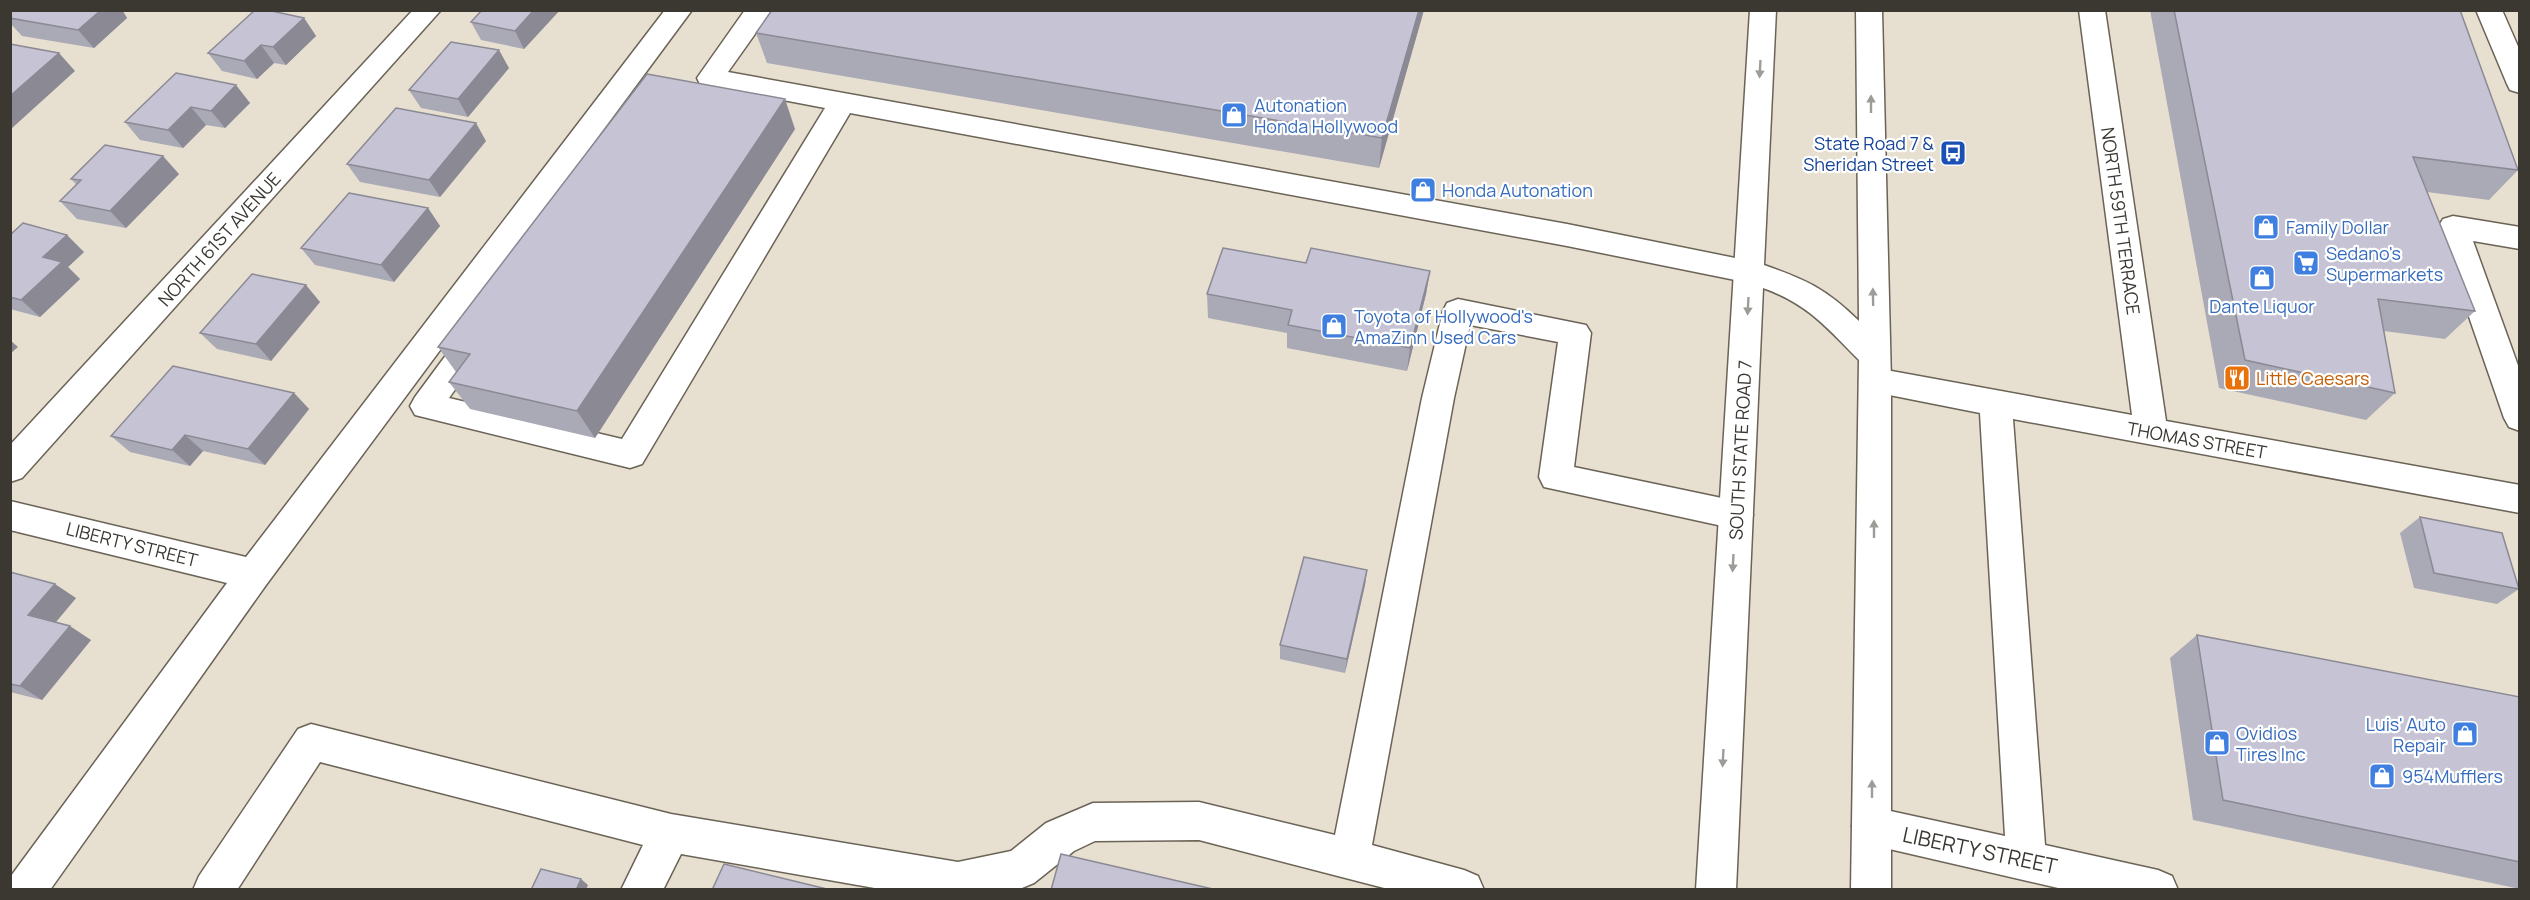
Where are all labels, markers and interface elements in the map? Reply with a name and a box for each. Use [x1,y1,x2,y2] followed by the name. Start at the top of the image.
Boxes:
[1755,59,1764,78] one-way arrow
[1254,93,1398,138] place label: Autonation Honda Hollywood
[1866,94,1876,113] one-way arrow
[1219,100,1249,130] shop icon: Autonation Honda Hollywood
[2096,126,2146,316] street label: NORTH 59TH TERRACE
[1803,131,1934,176] place label: State Road 7 & Sheridan Street
[1938,138,1968,168] bus stop icon: State Road 7 & Sheridan Street
[152,167,286,311] street label: NORTH 61ST AVENUE
[1408,175,1438,205] shop icon: Honda Autonation
[1442,178,1593,202] place label: Honda Autonation
[2251,212,2281,242] shop icon: Family Dollar
[2286,215,2390,239] place label: Family Dollar
[2326,241,2443,286] place label: Sedano's Supermarkets
[2291,248,2321,278] supermarket icon: Sedano's Supermarkets
[2247,263,2277,293] shop icon: Dante Liquor
[1868,287,1878,306] one-way arrow
[2209,294,2315,318] place label: Dante Liquor
[1743,296,1752,315] one-way arrow
[1354,304,1533,349] place label: Toyota of Hollywood's AmaZinn Used Cars
[1319,311,1349,341] shop icon: Toyota of Hollywood's AmaZinn Used Cars
[1723,360,1757,540] street label: SOUTH STATE ROAD 7
[2222,363,2252,393] restaurant icon: Little Caesars
[2256,366,2370,390] place label: Little Caesars
[2125,416,2269,464] street label: THOMAS STREET
[64,516,200,572] street label: LIBERTY STREET
[1869,520,1878,539] one-way arrow
[1729,554,1738,573] one-way arrow
[2366,712,2447,757] place label: Luis' Auto Repair
[2450,719,2480,749] shop icon: Luis' Auto Repair
[2236,721,2306,766] place label: Ovidios Tires Inc
[2202,728,2232,758] shop icon: Ovidios Tires Inc
[1718,748,1728,767] one-way arrow
[2367,761,2397,791] shop icon: 954Mufflers
[2402,764,2503,788] place label: 954Mufflers
[1867,780,1877,799] one-way arrow
[1900,820,2060,880] street label: LIBERTY STREET

